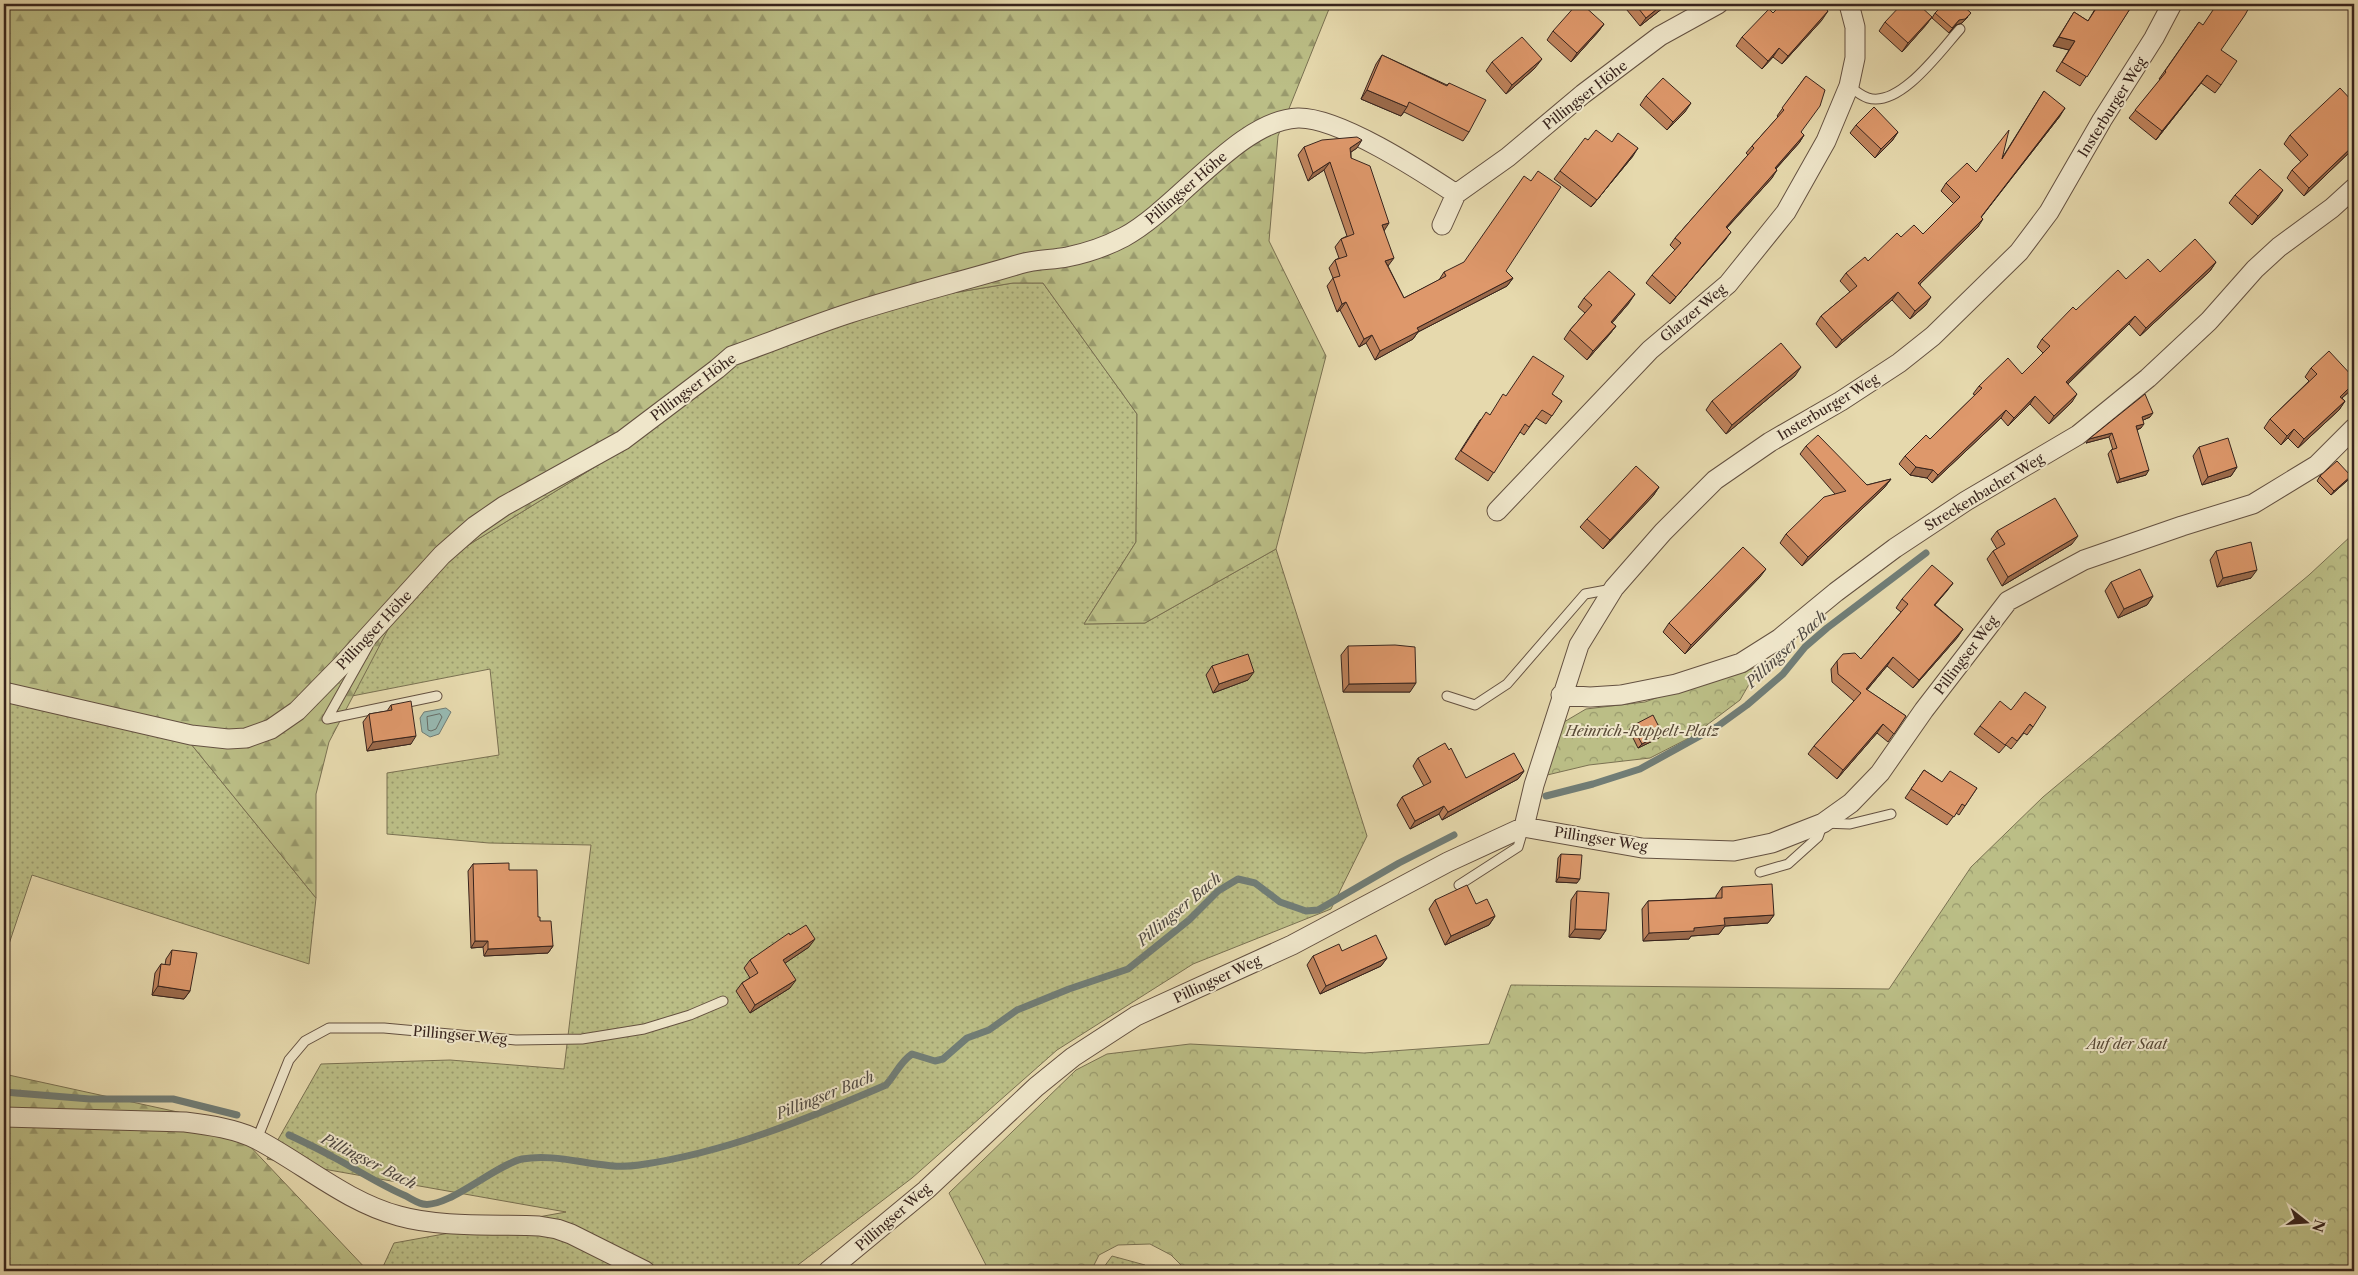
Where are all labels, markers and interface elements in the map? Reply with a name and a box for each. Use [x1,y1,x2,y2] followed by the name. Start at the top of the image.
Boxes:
[2074,53,2150,161] street label: Insterburger Weg
[1539,56,1631,134] street label: Pillingser Höhe
[1141,148,1231,228] street label: Pillingser Höhe
[1656,280,1730,346] street label: Glatzer Weg
[647,349,739,425] street label: Pillingser Höhe
[1774,369,1882,444] street label: Insterburger Weg
[1921,449,2048,535] street label: Streckenbacher Weg
[333,586,416,674] street label: Pillingser Höhe
[1741,607,1831,692] water label: Pillingser Bach
[1930,611,2002,698] street label: Pillingser Weg
[1564,722,1720,740] park label: Heinrich-Ruppelt-Platz
[1553,823,1650,855] street label: Pillingser Weg
[1132,868,1225,950] water label: Pillingser Bach
[1170,951,1264,1007] street label: Pillingser Weg
[412,1022,508,1048] street label: Pillingser Weg
[2085,1035,2168,1053] park label: Auf der Saat
[772,1067,877,1124] water label: Pillingser Bach
[317,1128,420,1193] water label: Pillingser Bach
[851,1179,935,1255] street label: Pillingser Weg
[2280,1198,2330,1248] north arrow
[2308,1217,2329,1234] text: N

